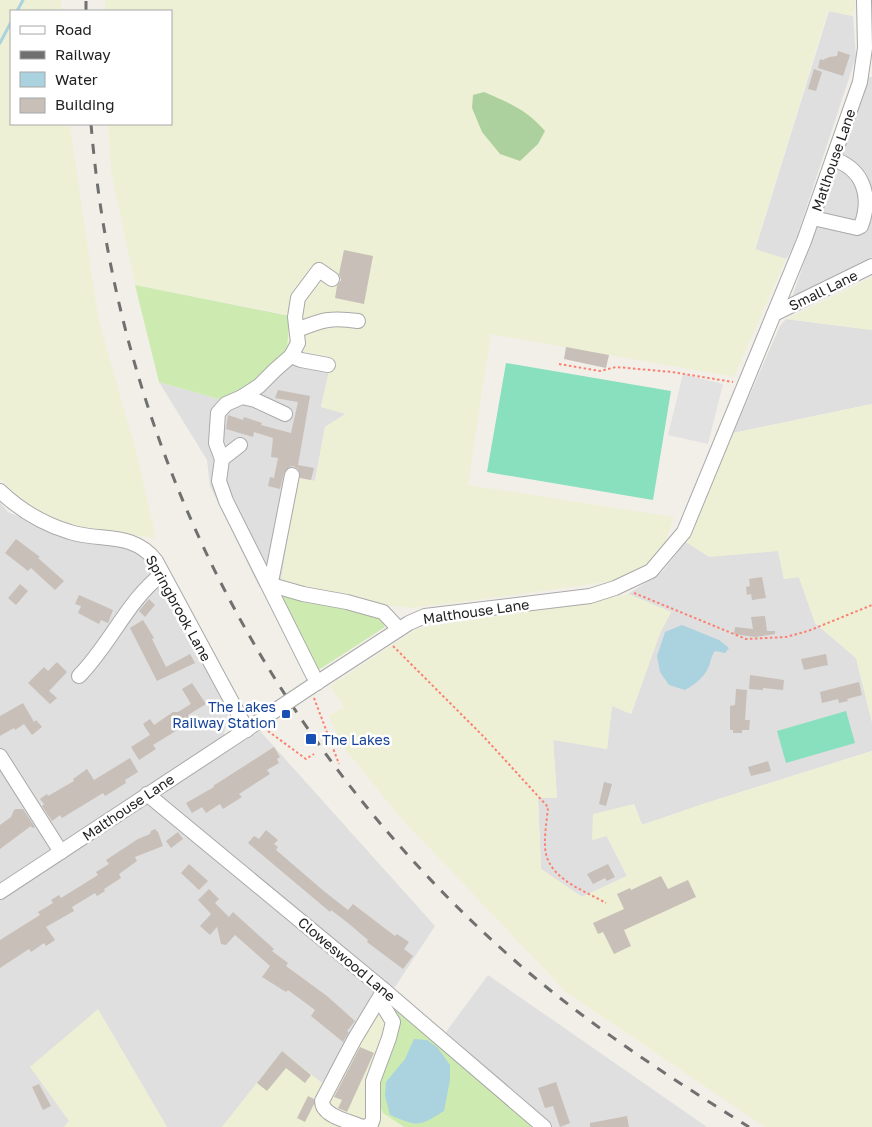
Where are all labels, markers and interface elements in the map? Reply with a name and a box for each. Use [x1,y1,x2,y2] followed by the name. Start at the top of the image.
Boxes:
[10,10,172,125] legend
[55,20,92,38] text: Road
[55,45,111,63] text: Railway
[55,70,98,88] text: Water
[55,95,115,113] text: Building
[808,107,858,213] street label: Matlhouse Lane
[786,266,860,314] street label: Small Lane
[143,552,215,664] street label: Springbrook Lane
[422,595,530,627] street label: Malthouse Lane
[172,698,276,731] place label: The Lakes Railway Station
[280,708,292,720] marker: The Lakes Railway Station
[322,731,390,748] place label: The Lakes
[304,732,318,746] marker: The Lakes
[79,770,177,844] street label: Malthouse Lane
[295,913,399,1005] street label: Cloweswood Lane

